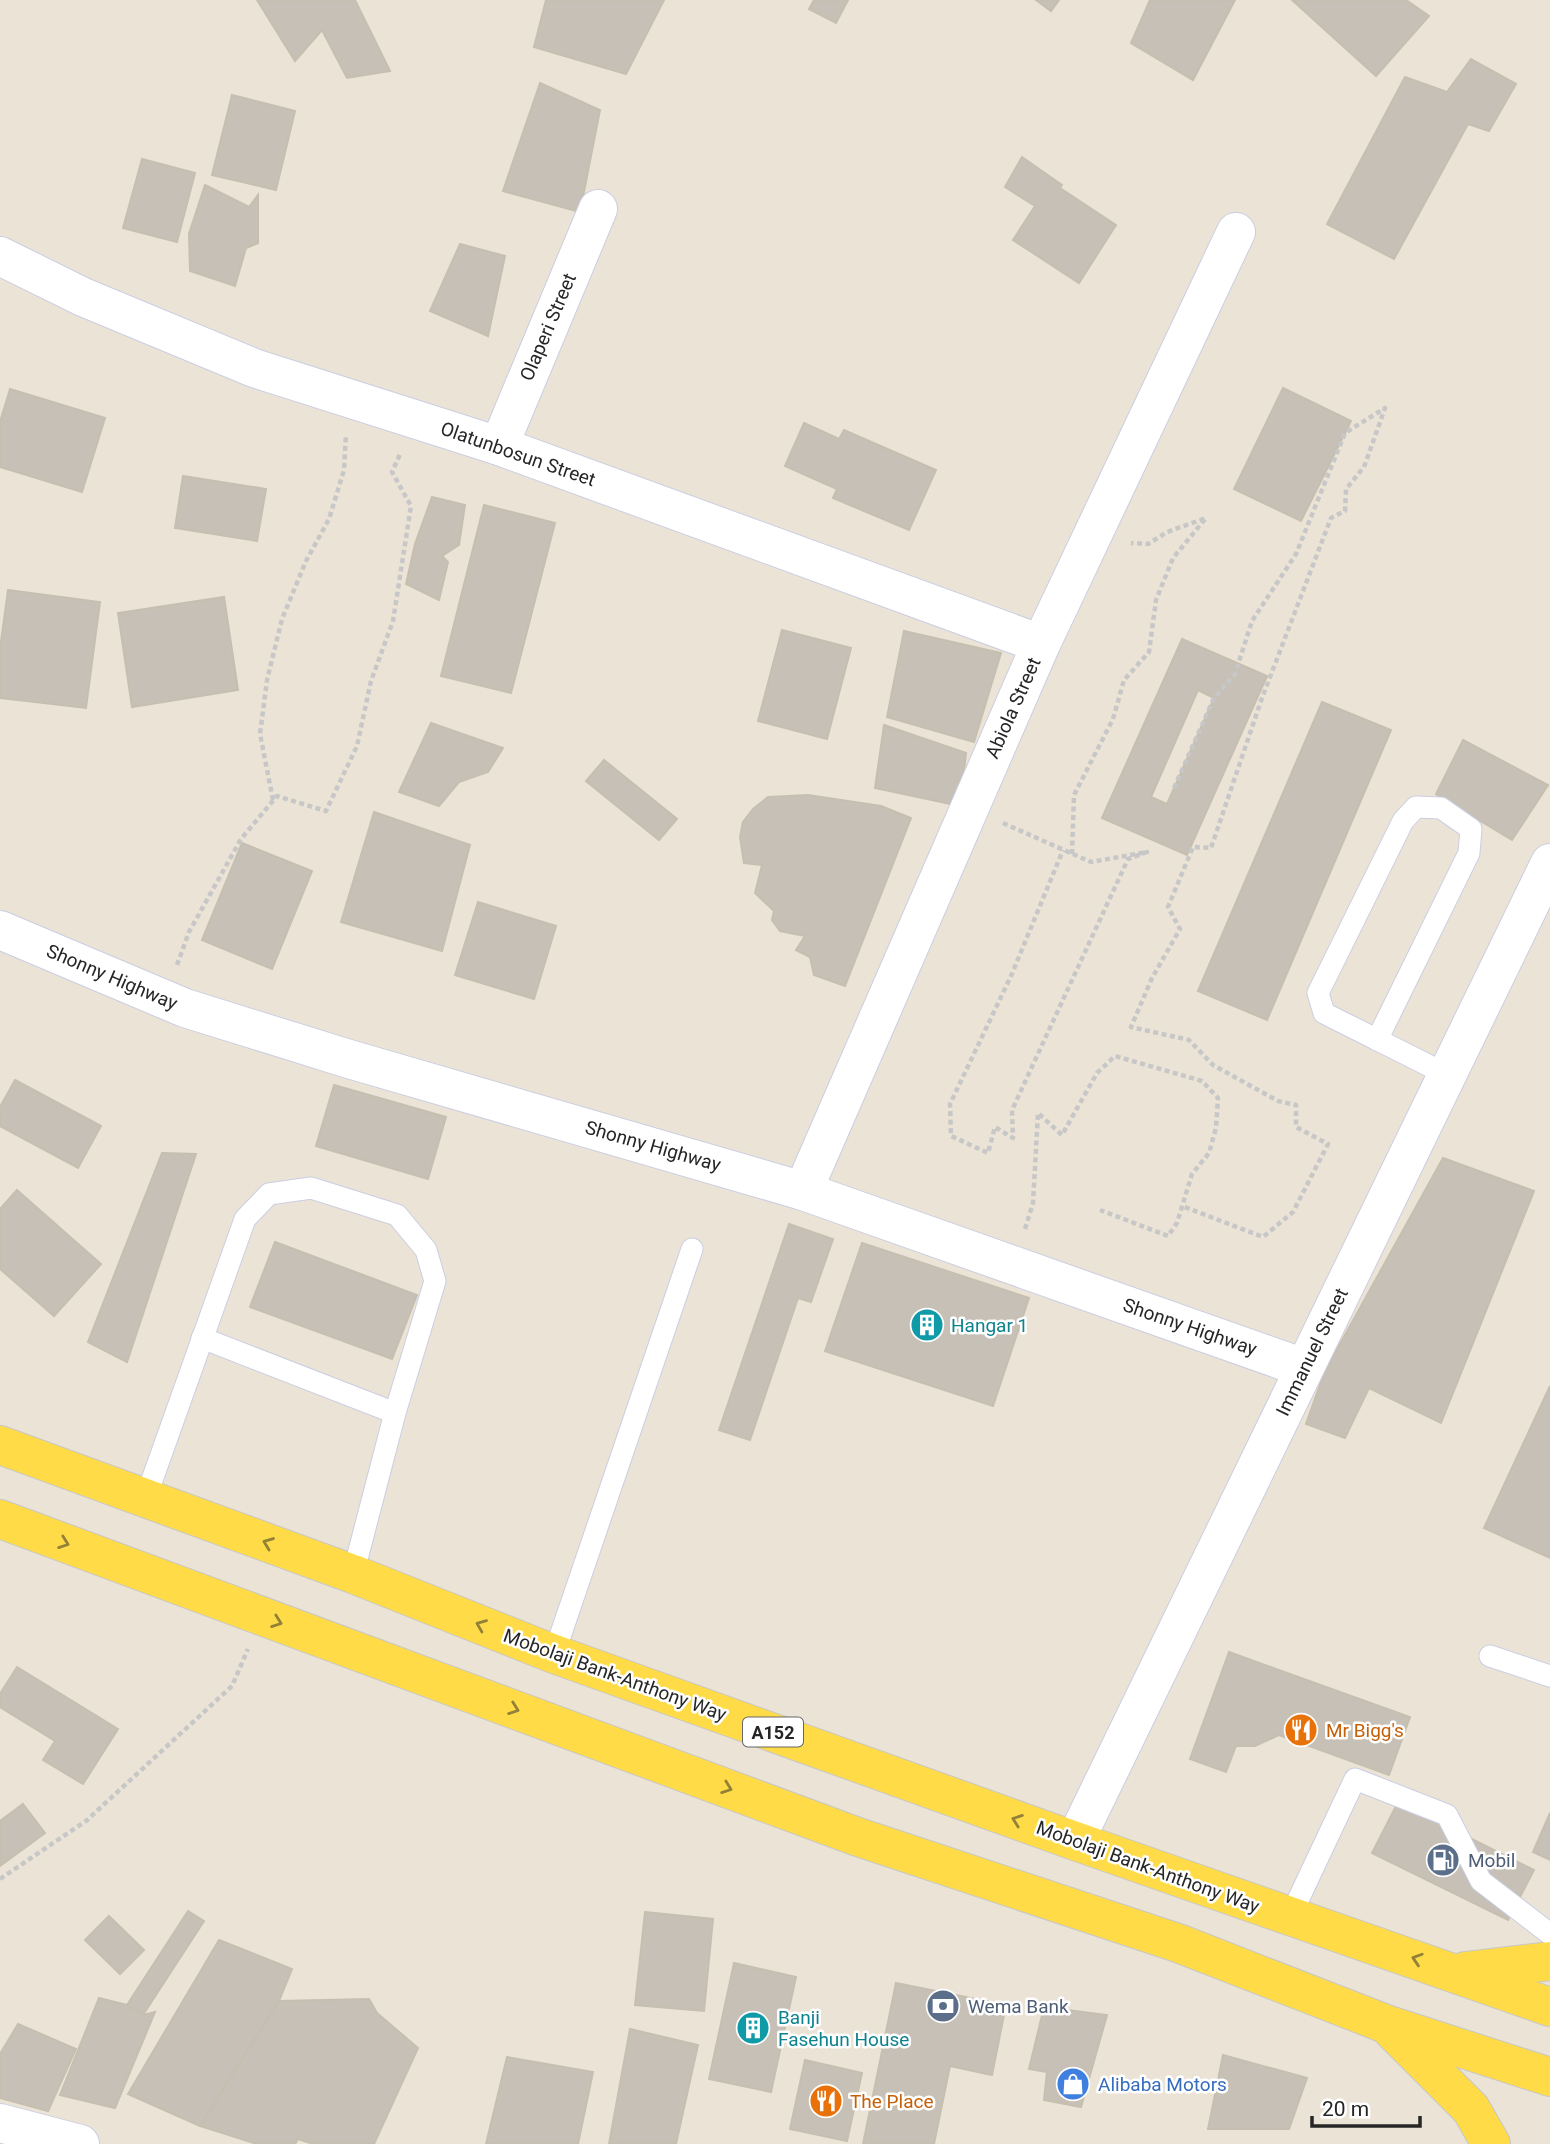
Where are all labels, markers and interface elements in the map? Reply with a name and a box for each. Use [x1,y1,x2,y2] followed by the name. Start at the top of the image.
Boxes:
[515,270,581,384] street label: Olaperi Street
[438,417,598,491] street label: Olatunbosun Street
[980,654,1046,762] street label: Abiola Street
[43,939,181,1015] street label: Shonny Highway
[583,1116,723,1176] street label: Shonny Highway
[1271,1284,1353,1420] street label: Immanuel Street
[1120,1293,1260,1361] street label: Shonny Highway
[908,1306,946,1344] building icon: Hangar 1
[951,1314,1028,1337] place label: Hangar 1
[57,1535,70,1549] one-way arrow
[263,1537,275,1551] one-way arrow
[271,1614,283,1628] one-way arrow
[475,1619,487,1633] one-way arrow
[500,1624,730,1726] street label: Mobolaji Bank-Anthony Way
[507,1701,519,1715] one-way arrow
[1282,1711,1320,1749] restaurant icon: Mr Bigg's
[743,1717,803,1746] road number: A152
[1326,1719,1404,1742] place label: Mr Bigg's
[720,1780,732,1794] one-way arrow
[1011,1814,1023,1828] one-way arrow
[1033,1816,1263,1918] street label: Mobolaji Bank-Anthony Way
[1424,1841,1462,1879] fuel station icon: Mobil
[1468,1849,1515,1872] place label: Mobil
[1411,1953,1423,1967] one-way arrow
[924,1987,962,2025] bank icon: Wema Bank
[968,1995,1069,2018] place label: Wema Bank
[778,2006,909,2051] place label: Banji Fasehun House
[734,2009,772,2047] building icon: Banji Fasehun House
[1054,2065,1092,2103] shop icon: Alibaba Motors
[1098,2073,1227,2096] place label: Alibaba Motors
[807,2082,845,2120] restaurant icon: The Place
[1312,2084,1420,2128] scale bar
[850,2090,934,2113] place label: The Place
[1322,2097,1369,2121] text: 20 m

